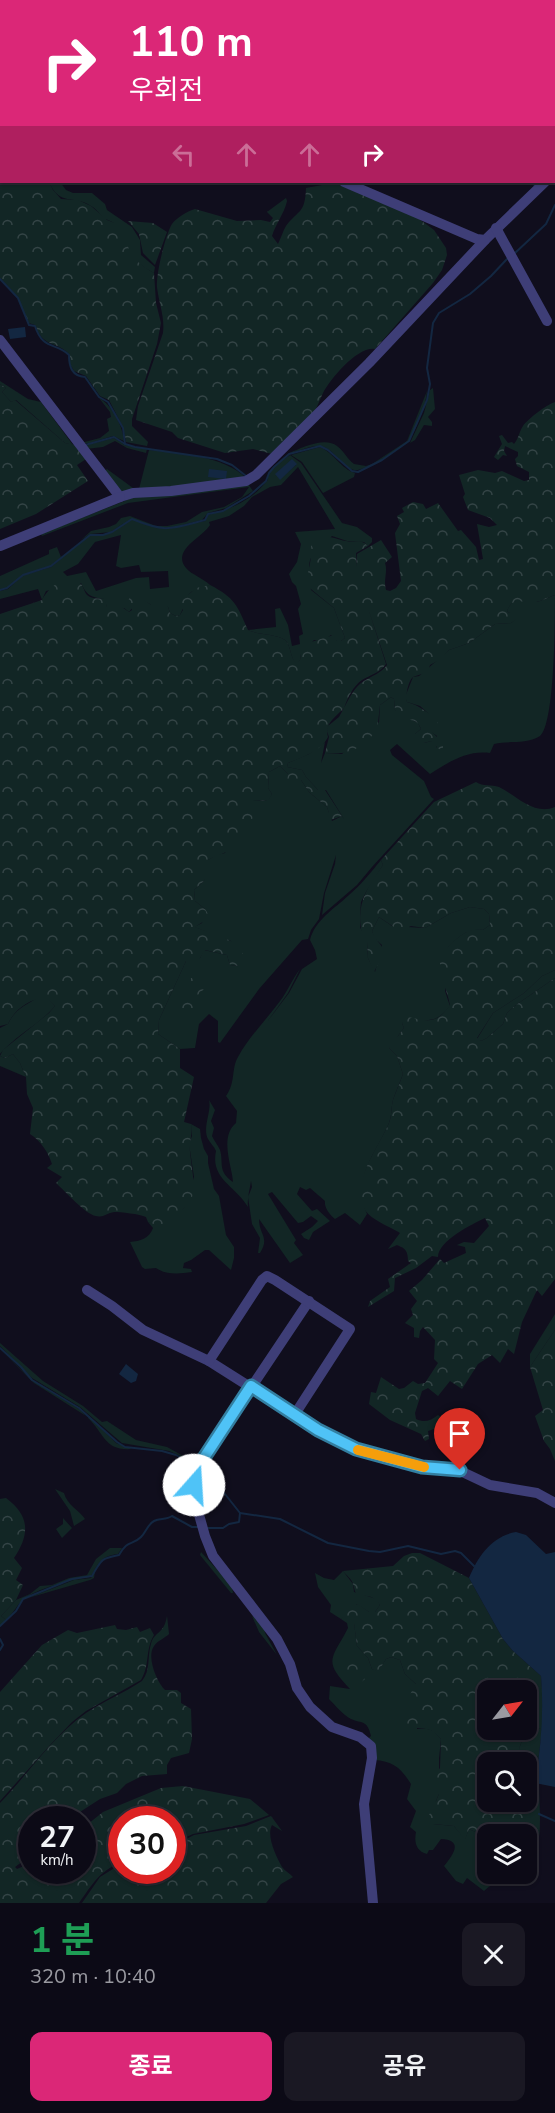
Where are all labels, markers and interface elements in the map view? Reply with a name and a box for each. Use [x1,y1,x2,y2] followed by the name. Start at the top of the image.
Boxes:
[129,14,253,71] text: 110 m
[30,24,108,102] icon: right
[129,72,204,109] text: 우회전
[167,138,200,171] icon: left
[230,138,263,171] icon: ahead
[293,138,326,171] icon: ahead
[356,138,389,171] icon: right
[434,1408,485,1470] pin
[443,1417,476,1450] icon: arrive
[162,1453,226,1517] position arrow
[477,1680,537,1740] north arrow
[477,1680,537,1884] map controls
[477,1752,537,1812] button: search
[108,1806,186,1884] speed limit sign: 30
[39,1817,75,1858] text: 27
[477,1824,537,1884] button: layers
[40,1850,74,1870] text: km/h
[30,1916,94,1965] text: 1 분
[462,1923,525,1986] button: close
[30,1963,156,1990] text: 320 m · 10:40
[30,2032,272,2101] button: 종료
[284,2032,525,2101] button: 공유

